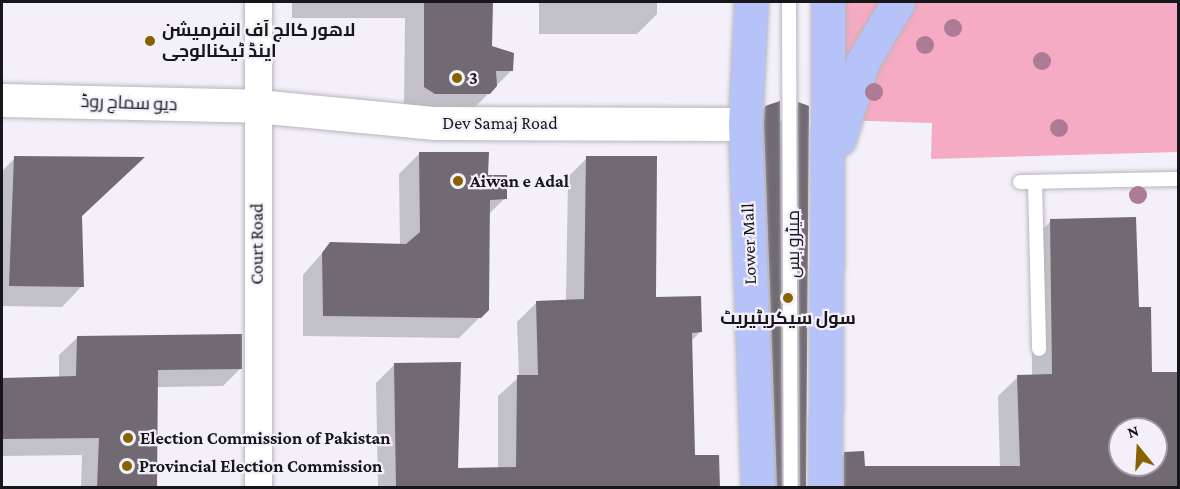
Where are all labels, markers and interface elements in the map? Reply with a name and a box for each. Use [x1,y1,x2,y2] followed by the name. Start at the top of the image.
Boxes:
[162,20,355,63] place label: لاھور کالج آف انفرمیشن اینڈ ٹیکنالوجی
[143,34,157,48] marker: لاھور کالج آف انفرمیشن اینڈ ٹیکنالوجی
[469,67,478,89] place label: 3
[450,71,464,85] marker: 3
[80,91,178,115] street label: دیو سماج روڈ
[442,112,558,134] street label: Dev Samaj Road
[470,170,569,192] place label: Aiwan e Adal
[451,174,465,188] marker: Aiwan e Adal
[246,203,268,285] street label: Court Road
[737,203,761,285] street label: Lower Mall
[782,210,804,278] street label: میٹرو بس
[781,291,795,305] marker: سول سیکریٹیریٹ
[720,307,856,329] place label: سول سیکریٹیریٹ
[1108,417,1168,477] north arrow
[1125,422,1141,441] text: N
[140,427,391,449] place label: Election Commission of Pakistan
[121,431,135,445] marker: Election Commission of Pakistan
[139,455,382,477] place label: Provincial Election Commission
[120,459,134,473] marker: Provincial Election Commission

